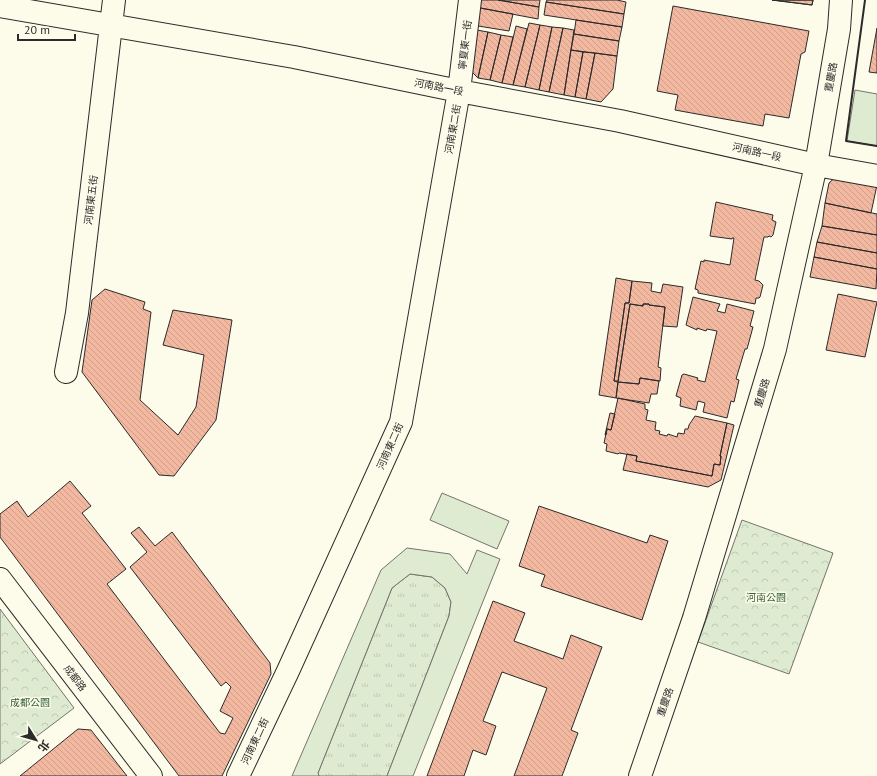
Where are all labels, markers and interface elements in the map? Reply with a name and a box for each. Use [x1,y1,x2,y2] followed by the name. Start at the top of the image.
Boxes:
[18,16,75,42] scale bar
[456,19,474,71] street label: 寧夏東一街
[24,22,50,37] text: 20 m
[822,61,840,93] street label: 重慶路
[413,76,465,98] street label: 河南路一段
[442,103,464,155] street label: 河南東二街
[731,140,783,164] street label: 河南路一段
[82,174,100,226] street label: 河南東五街
[751,377,773,409] street label: 重慶路
[374,421,406,471] street label: 河南東二街
[746,591,786,604] park label: 河南公園
[61,662,89,694] street label: 成都路
[654,686,676,718] street label: 重慶路
[10,696,50,709] park label: 成都公園
[239,716,271,766] street label: 河南東二街
[16,720,56,760] north arrow
[35,737,53,755] text: 北

